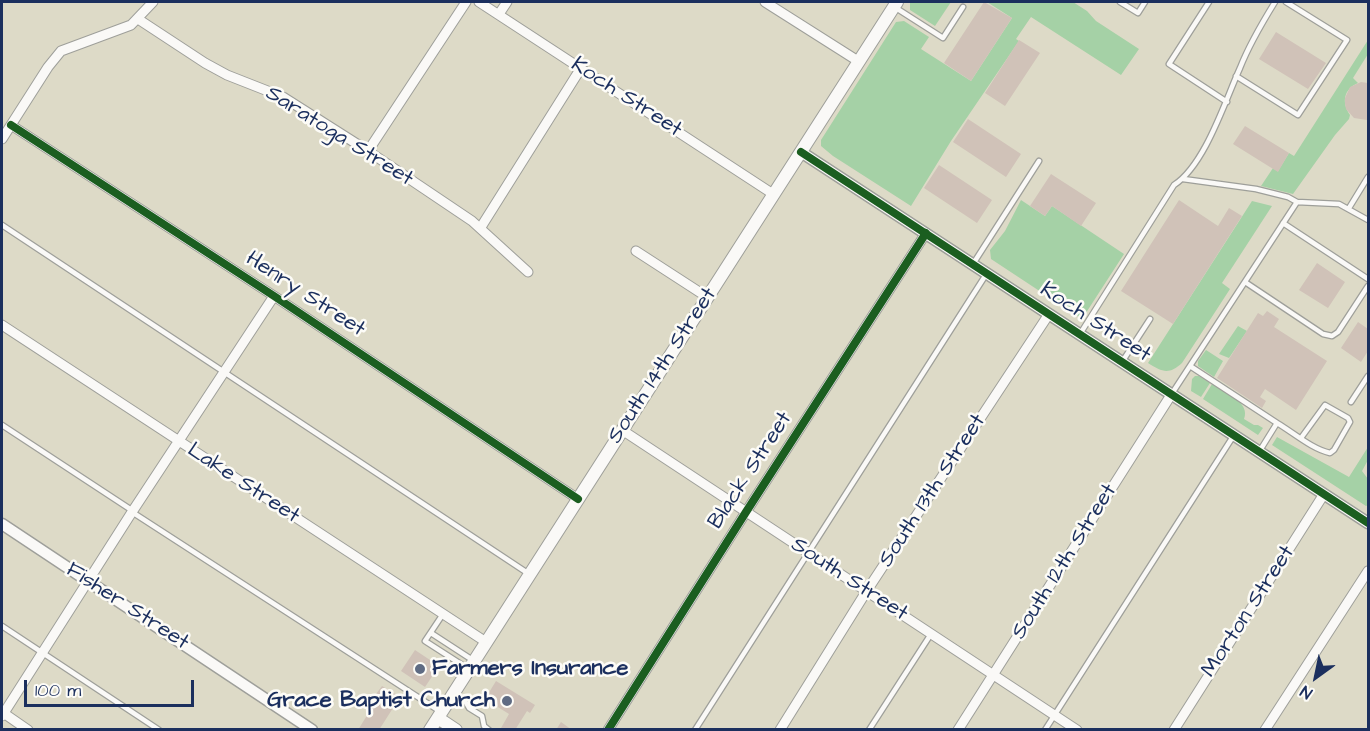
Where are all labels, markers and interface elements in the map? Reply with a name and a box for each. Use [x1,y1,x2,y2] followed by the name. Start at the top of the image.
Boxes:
[565,52,687,144] street label: Koch Street
[260,81,418,193] street label: Saratoga Street
[240,247,370,343] street label: Henry Street
[1034,277,1156,369] street label: Koch Street
[603,283,723,449] street label: South 14th Street
[703,407,799,535] street label: Black Street
[874,410,992,572] street label: South 13th Street
[182,438,304,530] street label: Lake Street
[1007,479,1123,645] street label: South 12th Street
[786,532,912,628] street label: South Street
[1197,541,1301,683] street label: Morton Street
[61,557,193,657] street label: Fisher Street
[1286,647,1346,707] north arrow
[432,656,628,682] place label: Farmers Insurance
[413,662,427,676] marker: Farmers Insurance
[27,668,196,706] scale bar
[35,678,81,703] text: 100 m
[1296,680,1316,704] text: N
[267,688,495,714] place label: Grace Baptist Church
[500,694,514,708] marker: Grace Baptist Church

